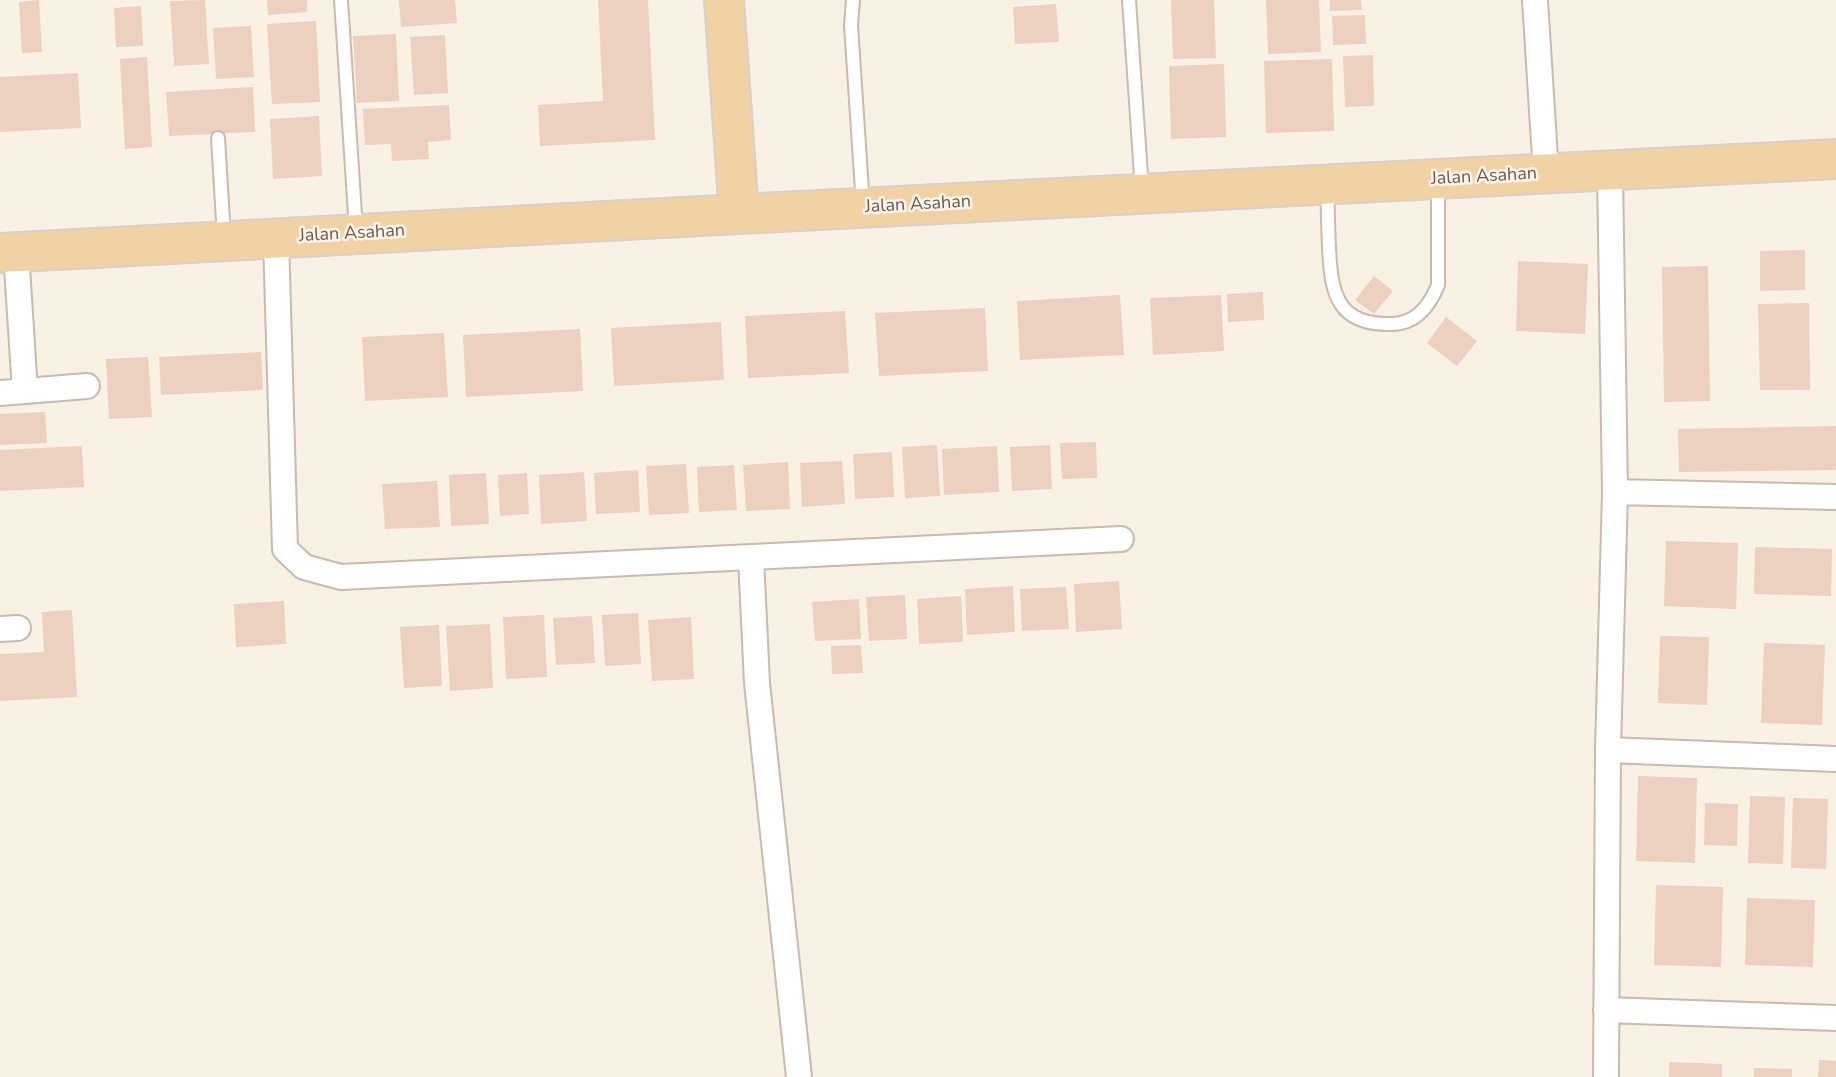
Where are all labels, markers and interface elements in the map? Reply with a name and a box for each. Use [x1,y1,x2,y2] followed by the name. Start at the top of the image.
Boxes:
[1430,163,1538,191] street label: Jalan Asahan
[864,191,972,219] street label: Jalan Asahan
[298,220,406,248] street label: Jalan Asahan

